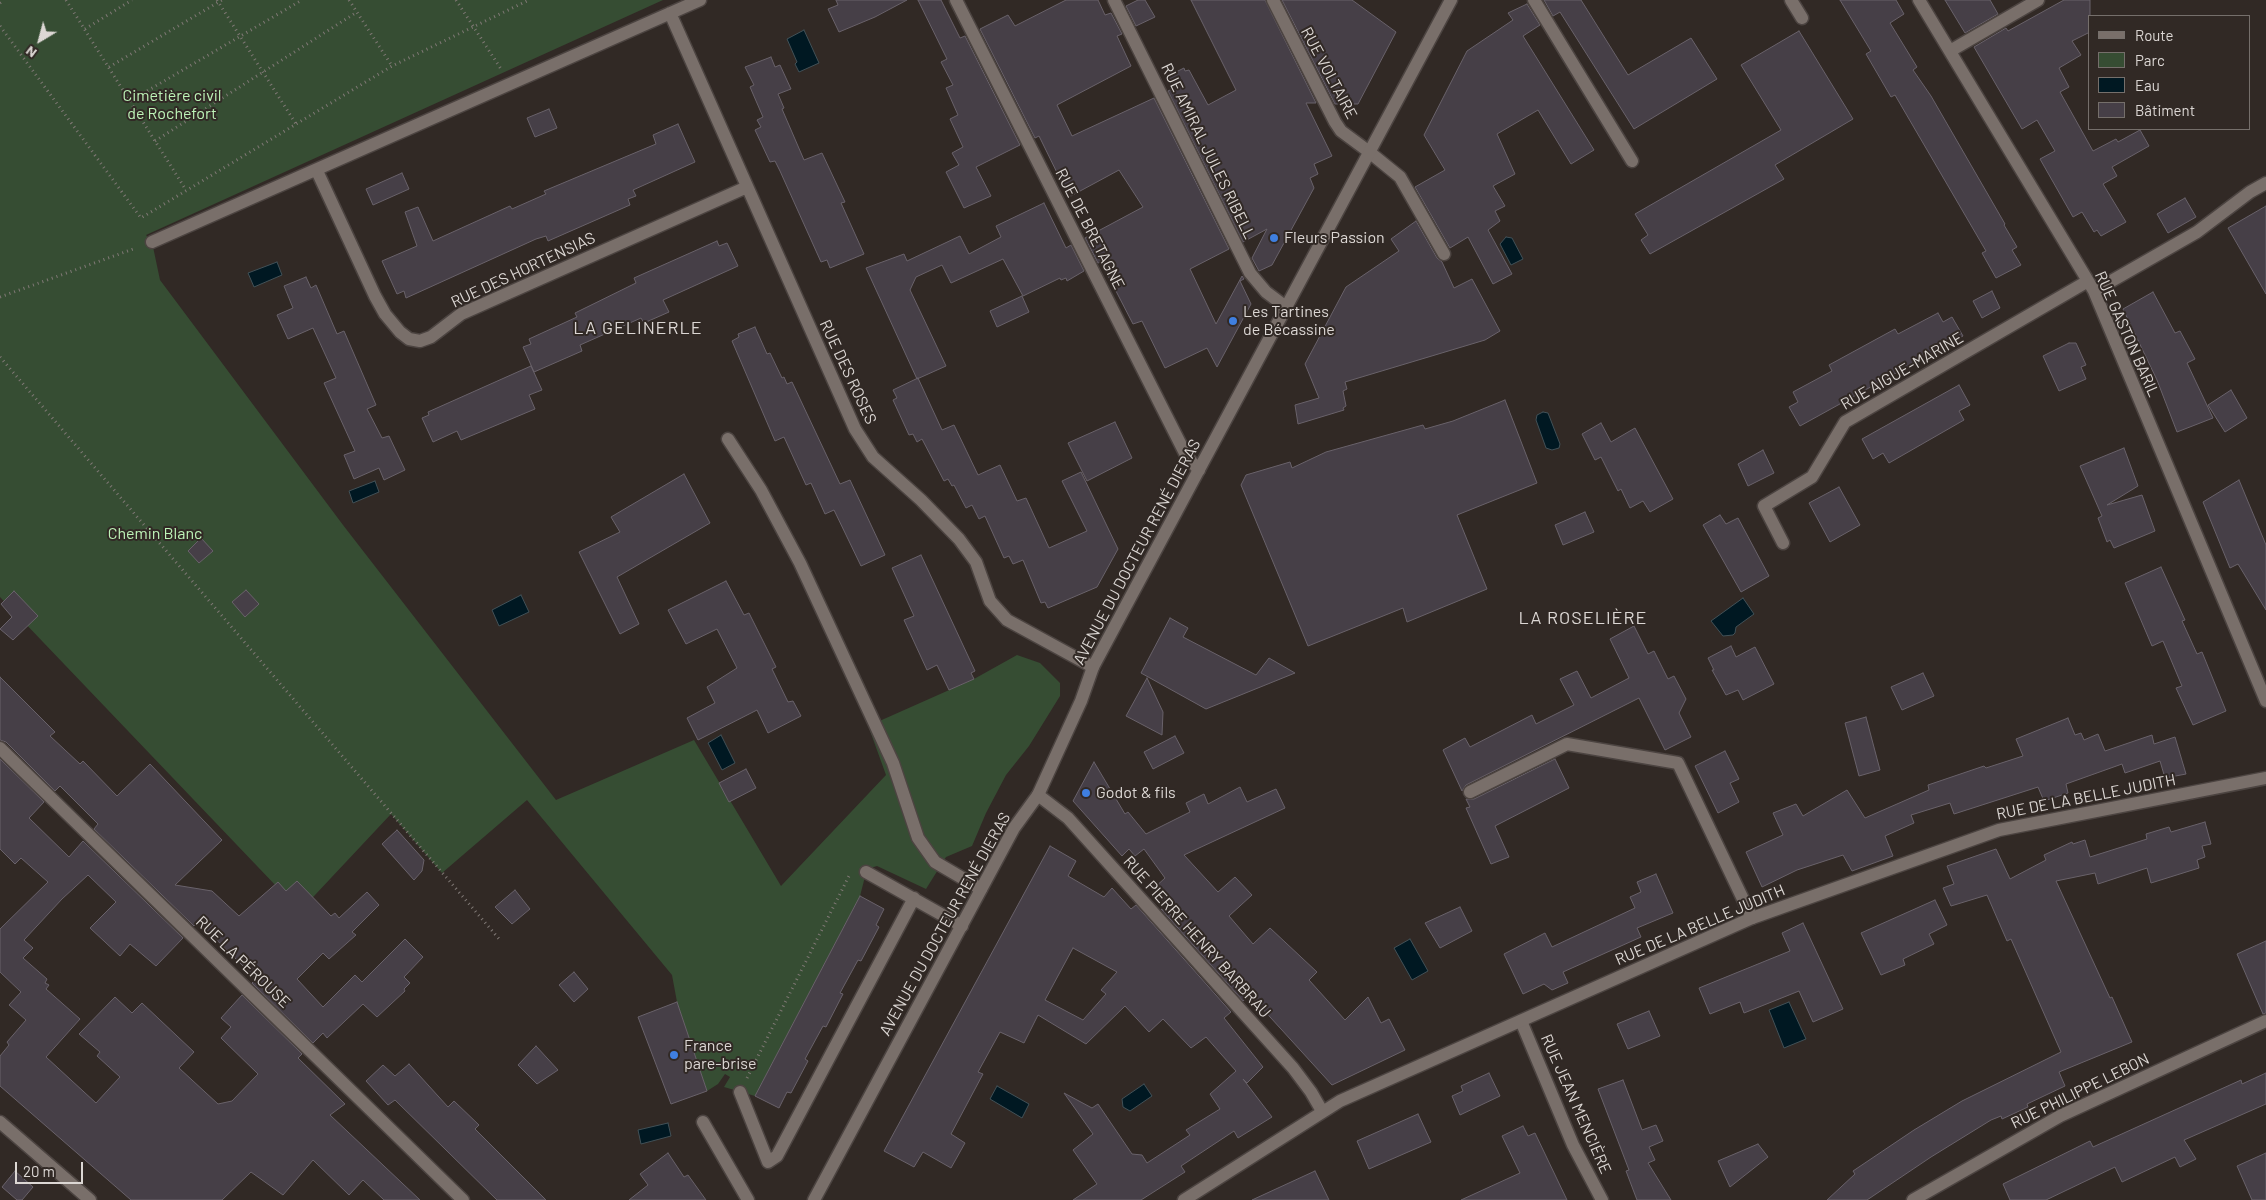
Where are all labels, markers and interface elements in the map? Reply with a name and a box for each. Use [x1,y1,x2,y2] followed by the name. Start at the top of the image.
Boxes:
[15,15,65,65] north arrow
[2088,15,2251,130] legend
[1297,24,1361,122] street label: RUE VOLTAIRE
[2135,26,2174,44] text: Route
[22,43,40,62] text: N
[2135,51,2165,69] text: Parc
[1157,60,1259,242] street label: RUE AMIRAL JULES RIBELL
[2135,76,2160,94] text: Eau
[123,86,221,124] park label: Cimetière civil de Rochefort
[2135,101,2195,119] text: Bâtiment
[1051,165,1129,293] street label: RUE DE BRETAGNE
[448,228,598,312] street label: RUE DES HORTENSIAS
[1284,228,1385,248] place label: Fleurs Passion
[1268,232,1280,244] marker: Fleurs Passion
[2091,268,2163,400] street label: RUE GASTON BARIL
[1243,302,1335,340] place label: Les Tartines de Bécassine
[1227,315,1239,327] marker: Les Tartines de Bécassine
[572,317,704,339] district label: LA GELINERLE
[815,317,881,427] street label: RUE DES ROSES
[1837,328,1967,414] street label: RUE AIGUE-MARINE
[1069,436,1205,668] street label: AVENUE DU DOCTEUR RENÉ DIERAS
[108,524,202,544] park label: Chemin Blanc
[1517,607,1649,629] district label: LA ROSELIÈRE
[1995,770,2177,824] street label: RUE DE LA BELLE JUDITH
[1096,783,1176,803] place label: Godot & fils
[1080,787,1092,799] marker: Godot & fils
[875,809,1015,1039] street label: AVENUE DU DOCTEUR RENÉ DIERAS
[1119,852,1275,1022] street label: RUE PIERRE HENRY BARBRAU
[1612,881,1788,969] street label: RUE DE LA BELLE JUDITH
[192,912,294,1012] street label: RUE LA PÉROUSE
[1537,1031,1615,1177] street label: RUE JEAN MENCIÈRE
[684,1036,756,1074] place label: France pare-brise
[668,1049,680,1061] marker: France pare-brise
[2008,1049,2152,1133] street label: RUE PHILIPPE LEBON
[18,1152,85,1184] scale bar
[23,1162,55,1180] text: 20 m

